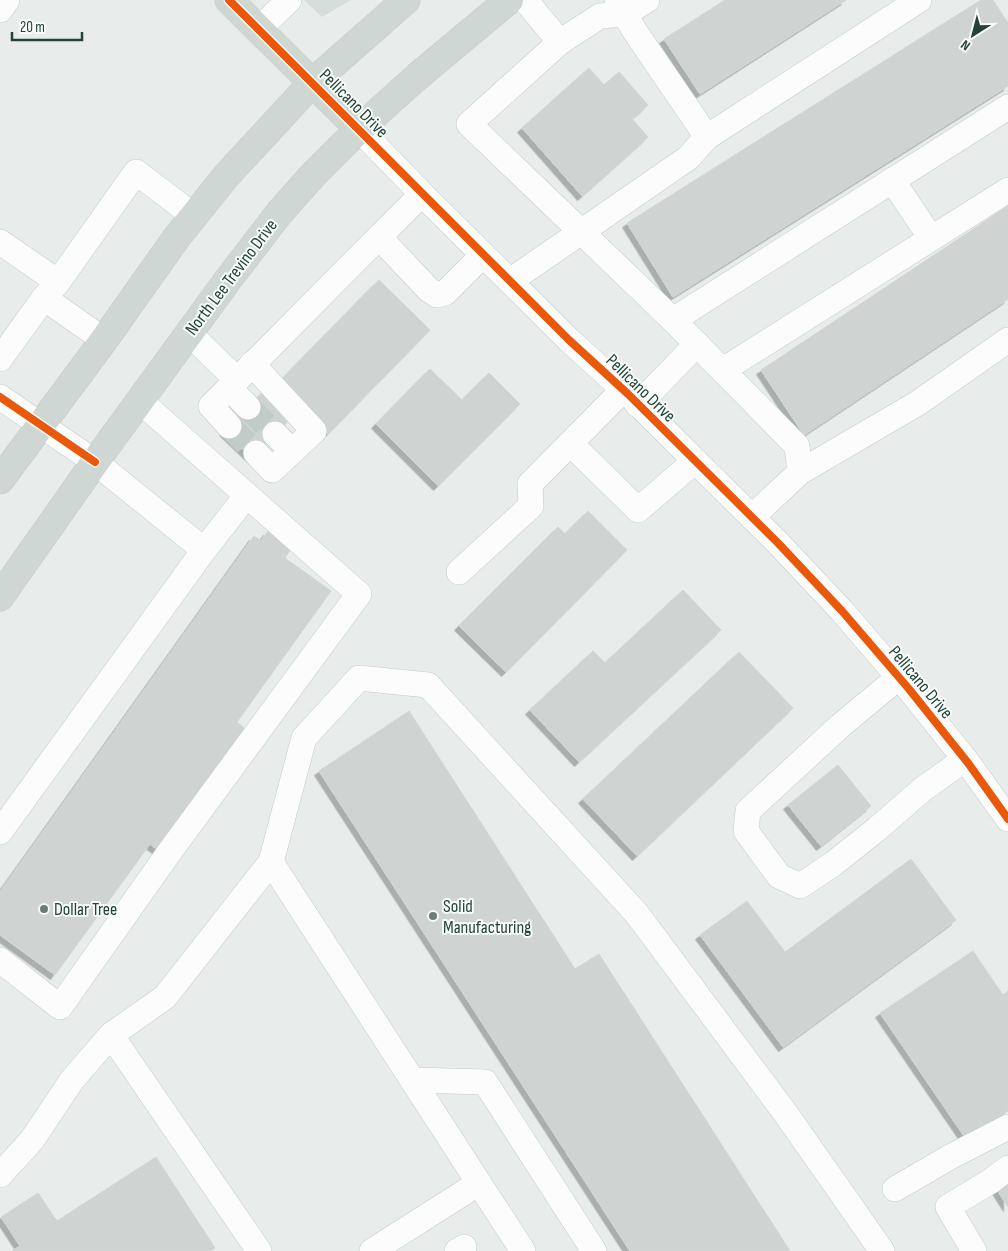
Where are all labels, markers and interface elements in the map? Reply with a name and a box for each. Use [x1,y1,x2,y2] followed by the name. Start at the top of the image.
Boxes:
[12,10,82,42] scale bar
[948,10,998,60] north arrow
[20,18,45,37] text: 20 m
[958,36,974,54] text: N
[315,65,392,142] street label: Pellicano Drive
[181,215,282,339] street label: North Lee Trevino Drive
[601,350,680,427] street label: Pellicano Drive
[884,642,957,723] street label: Pellicano Drive
[443,896,531,938] place label: Solid Manufacturing
[54,899,117,920] place label: Dollar Tree
[38,903,50,915] marker: Dollar Tree
[427,910,439,922] marker: Solid Manufacturing

